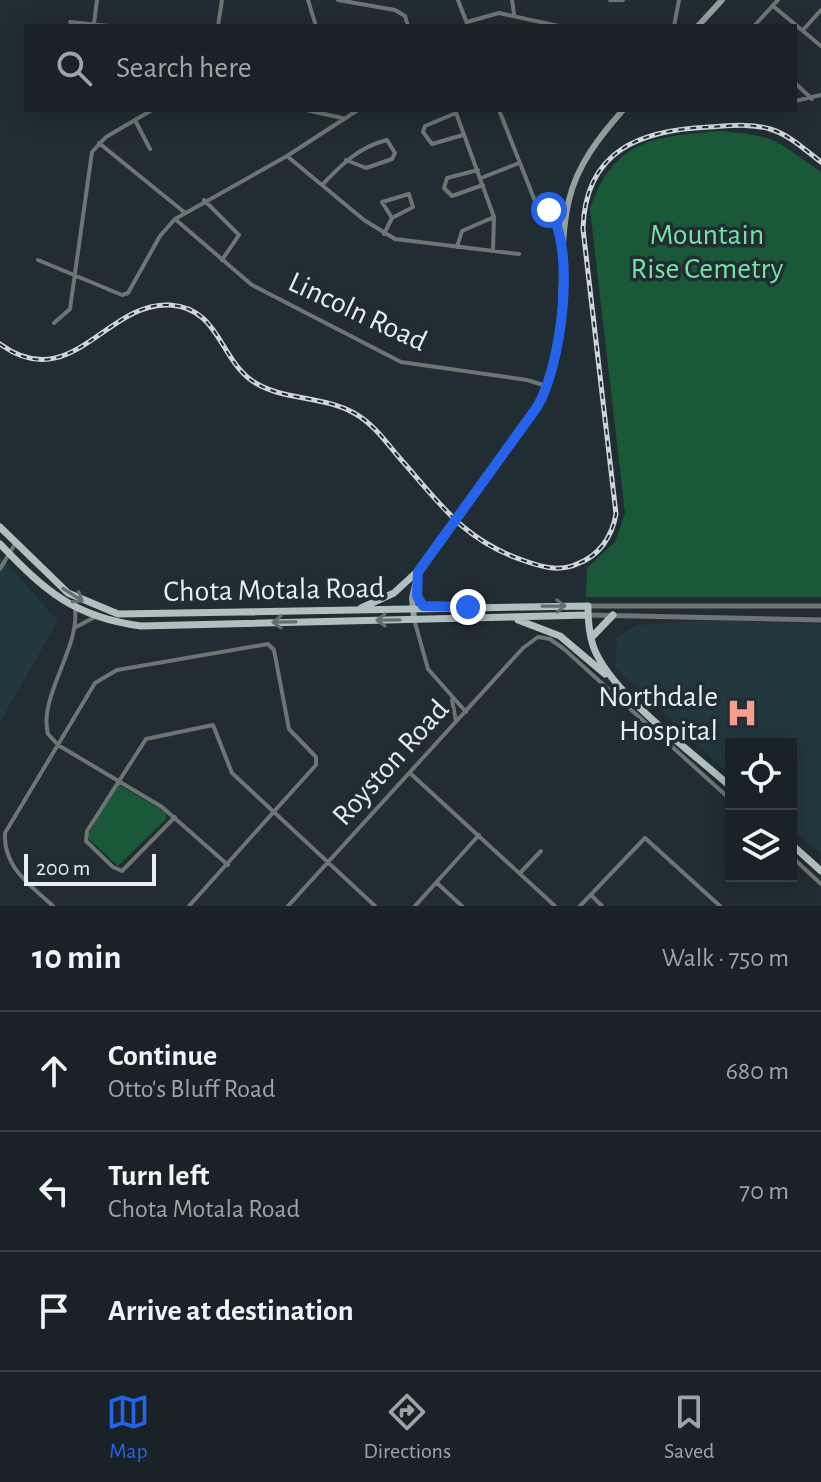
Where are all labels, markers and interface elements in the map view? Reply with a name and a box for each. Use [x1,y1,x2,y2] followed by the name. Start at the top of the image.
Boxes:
[24,24,797,112] search box
[52,46,96,90] icon: search
[116,53,252,83] text: Search here
[531,192,567,228] route start
[631,220,784,284] park label: Mountain Rise Cemetry
[284,267,431,357] street label: Lincoln Road
[163,573,385,607] street label: Chota Motala Road
[62,587,84,604] one-way arrow
[450,589,486,625] route end
[540,598,567,614] one-way arrow
[375,612,402,627] one-way arrow
[271,614,298,630] one-way arrow
[598,682,718,746] place label: Northdale Hospital
[327,694,455,831] street label: Royston Road
[725,696,759,730] hospital icon: Northdale Hospital
[725,738,797,882] map controls
[725,738,797,810] button: locate
[725,810,797,882] button: layers
[24,850,156,886] scale bar
[36,857,90,879] text: 200 m
[32,941,121,975] text: 10 min
[662,945,789,971] text: Walk · 750 m
[108,1041,217,1071] text: Continue
[32,1049,76,1093] icon: ahead
[726,1058,789,1084] text: 680 m
[108,1076,275,1102] text: Otto's Bluff Road
[108,1161,209,1191] text: Turn left
[32,1169,76,1213] icon: left
[739,1178,789,1204] text: 70 m
[108,1196,300,1222] text: Chota Motala Road
[32,1289,76,1333] icon: arrive
[108,1296,354,1326] text: Arrive at destination
[106,1390,150,1464] tab: Map
[363,1390,451,1464] tab: Directions
[664,1390,714,1464] tab: Saved

